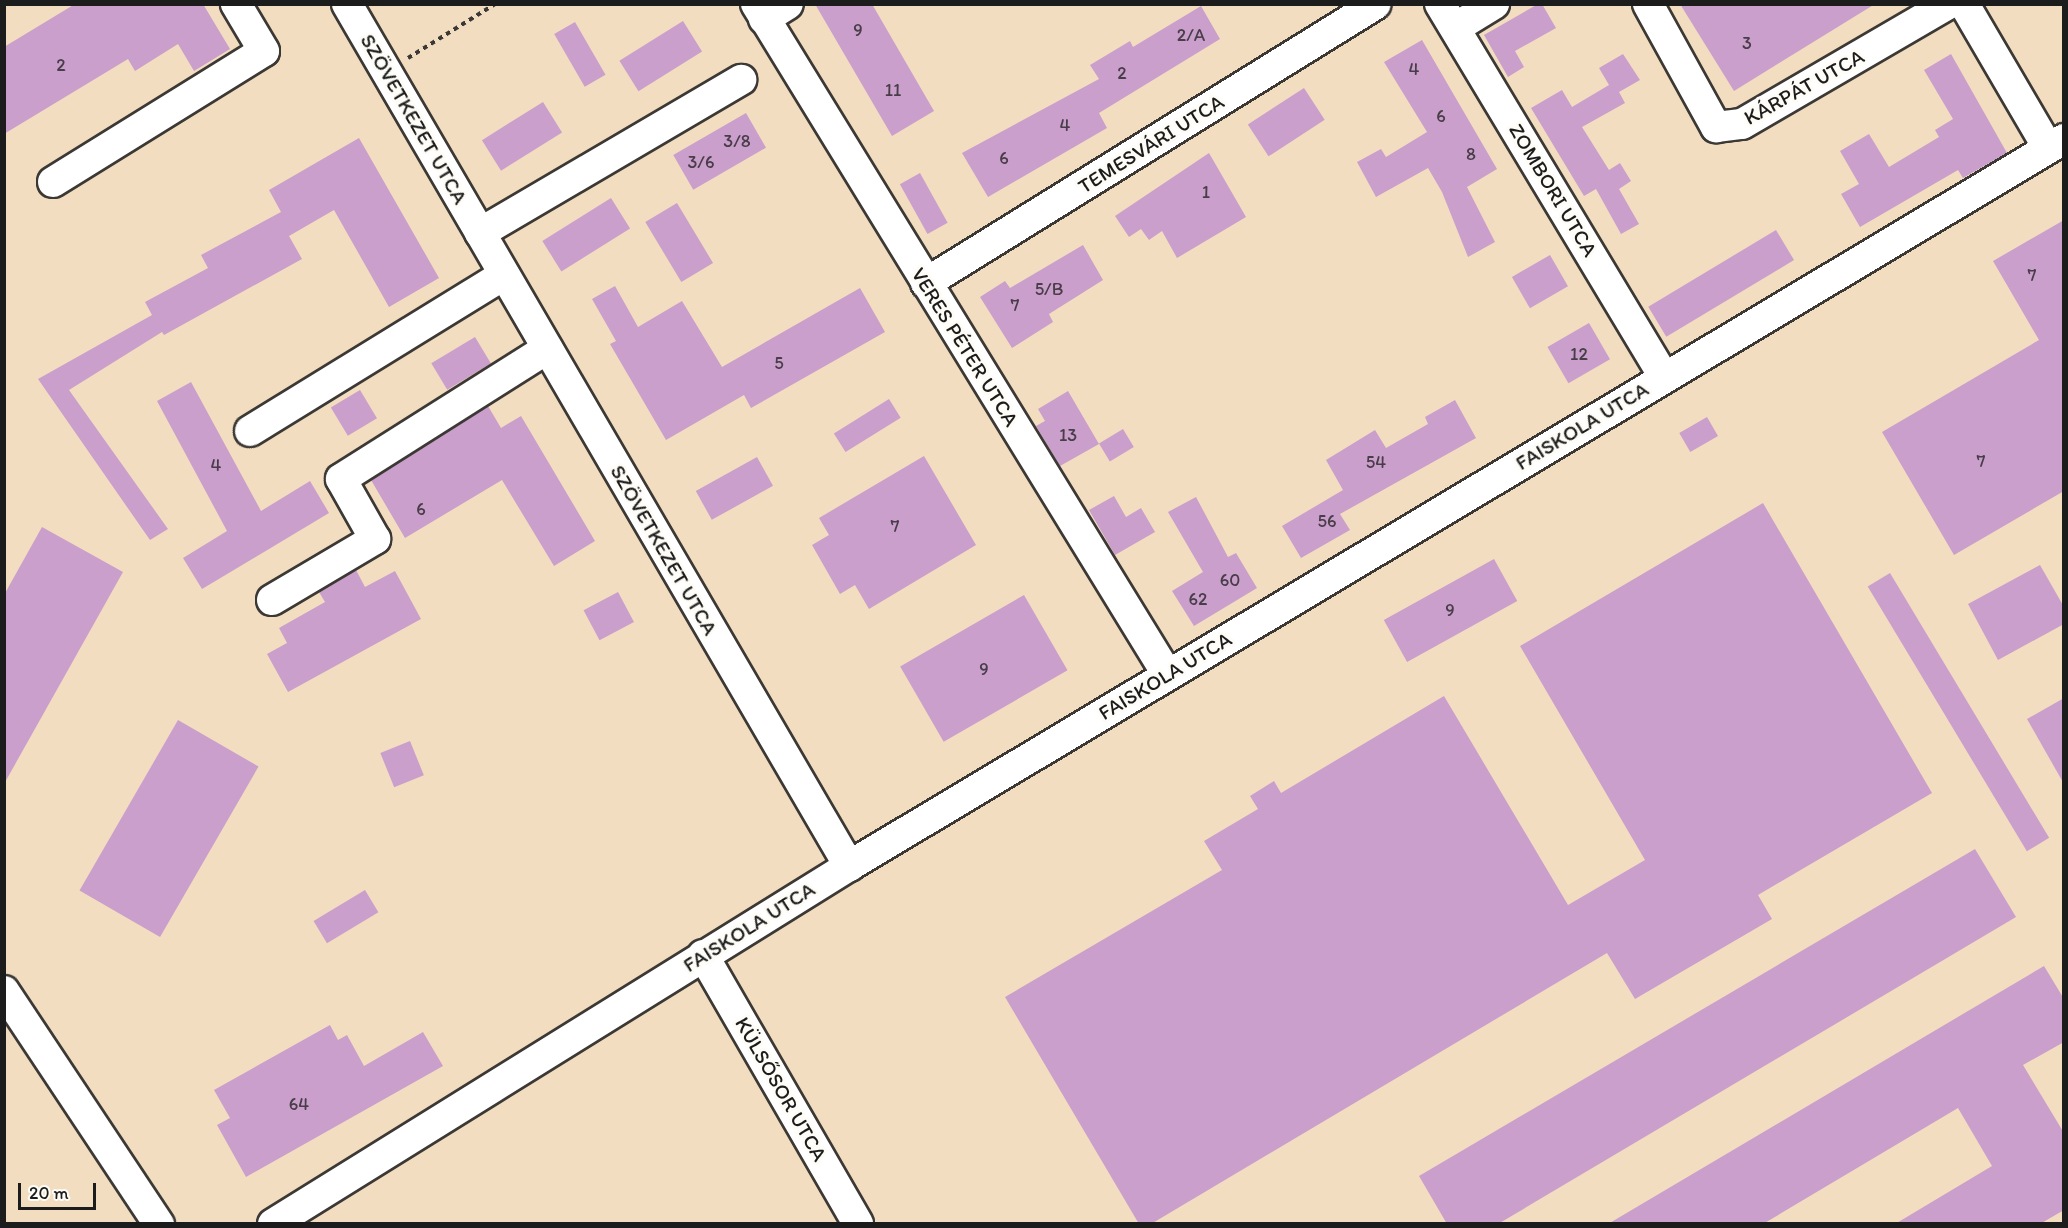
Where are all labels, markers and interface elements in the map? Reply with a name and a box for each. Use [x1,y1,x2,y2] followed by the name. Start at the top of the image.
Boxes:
[853,19,863,41] house number: 9
[1177,24,1205,46] house number: 2/A
[355,29,473,209] street label: SZÖVETKEZET UTCA
[1742,32,1752,54] house number: 3
[1740,44,1868,130] street label: KÁRPÁT UTCA
[56,54,66,76] house number: 2
[1409,58,1419,80] house number: 4
[1117,62,1127,84] house number: 2
[885,79,901,101] house number: 11
[1073,89,1229,199] street label: TEMESVÁRI UTCA
[1436,105,1446,127] house number: 6
[1060,114,1070,136] house number: 4
[1503,119,1603,261] street label: ZOMBORI UTCA
[723,130,751,152] house number: 3/8
[1466,143,1476,165] house number: 8
[999,147,1009,169] house number: 6
[688,151,714,173] house number: 3/6
[1202,181,1210,203] house number: 1
[906,263,1024,431] street label: VERES PÉTER UTCA
[2028,264,2036,286] house number: 7
[1035,278,1063,300] house number: 5/B
[1011,294,1019,316] house number: 7
[1570,343,1588,365] house number: 12
[774,352,784,374] house number: 5
[1511,376,1653,476] street label: FAISKOLA UTCA
[1059,424,1077,446] house number: 13
[1977,450,1985,472] house number: 7
[1366,451,1386,473] house number: 54
[211,454,221,476] house number: 4
[605,460,723,640] street label: SZÖVETKEZET UTCA
[416,498,426,520] house number: 6
[1318,510,1336,532] house number: 56
[891,515,899,537] house number: 7
[1220,569,1240,591] house number: 60
[1189,588,1207,610] house number: 62
[1445,599,1455,621] house number: 9
[1094,626,1236,726] street label: FAISKOLA UTCA
[979,658,989,680] house number: 9
[678,876,820,978] street label: FAISKOLA UTCA
[729,1012,833,1166] street label: KÜLSŐSOR UTCA
[289,1093,309,1115] house number: 64
[21,1171,99,1209] scale bar
[29,1182,69,1204] text: 20 m

